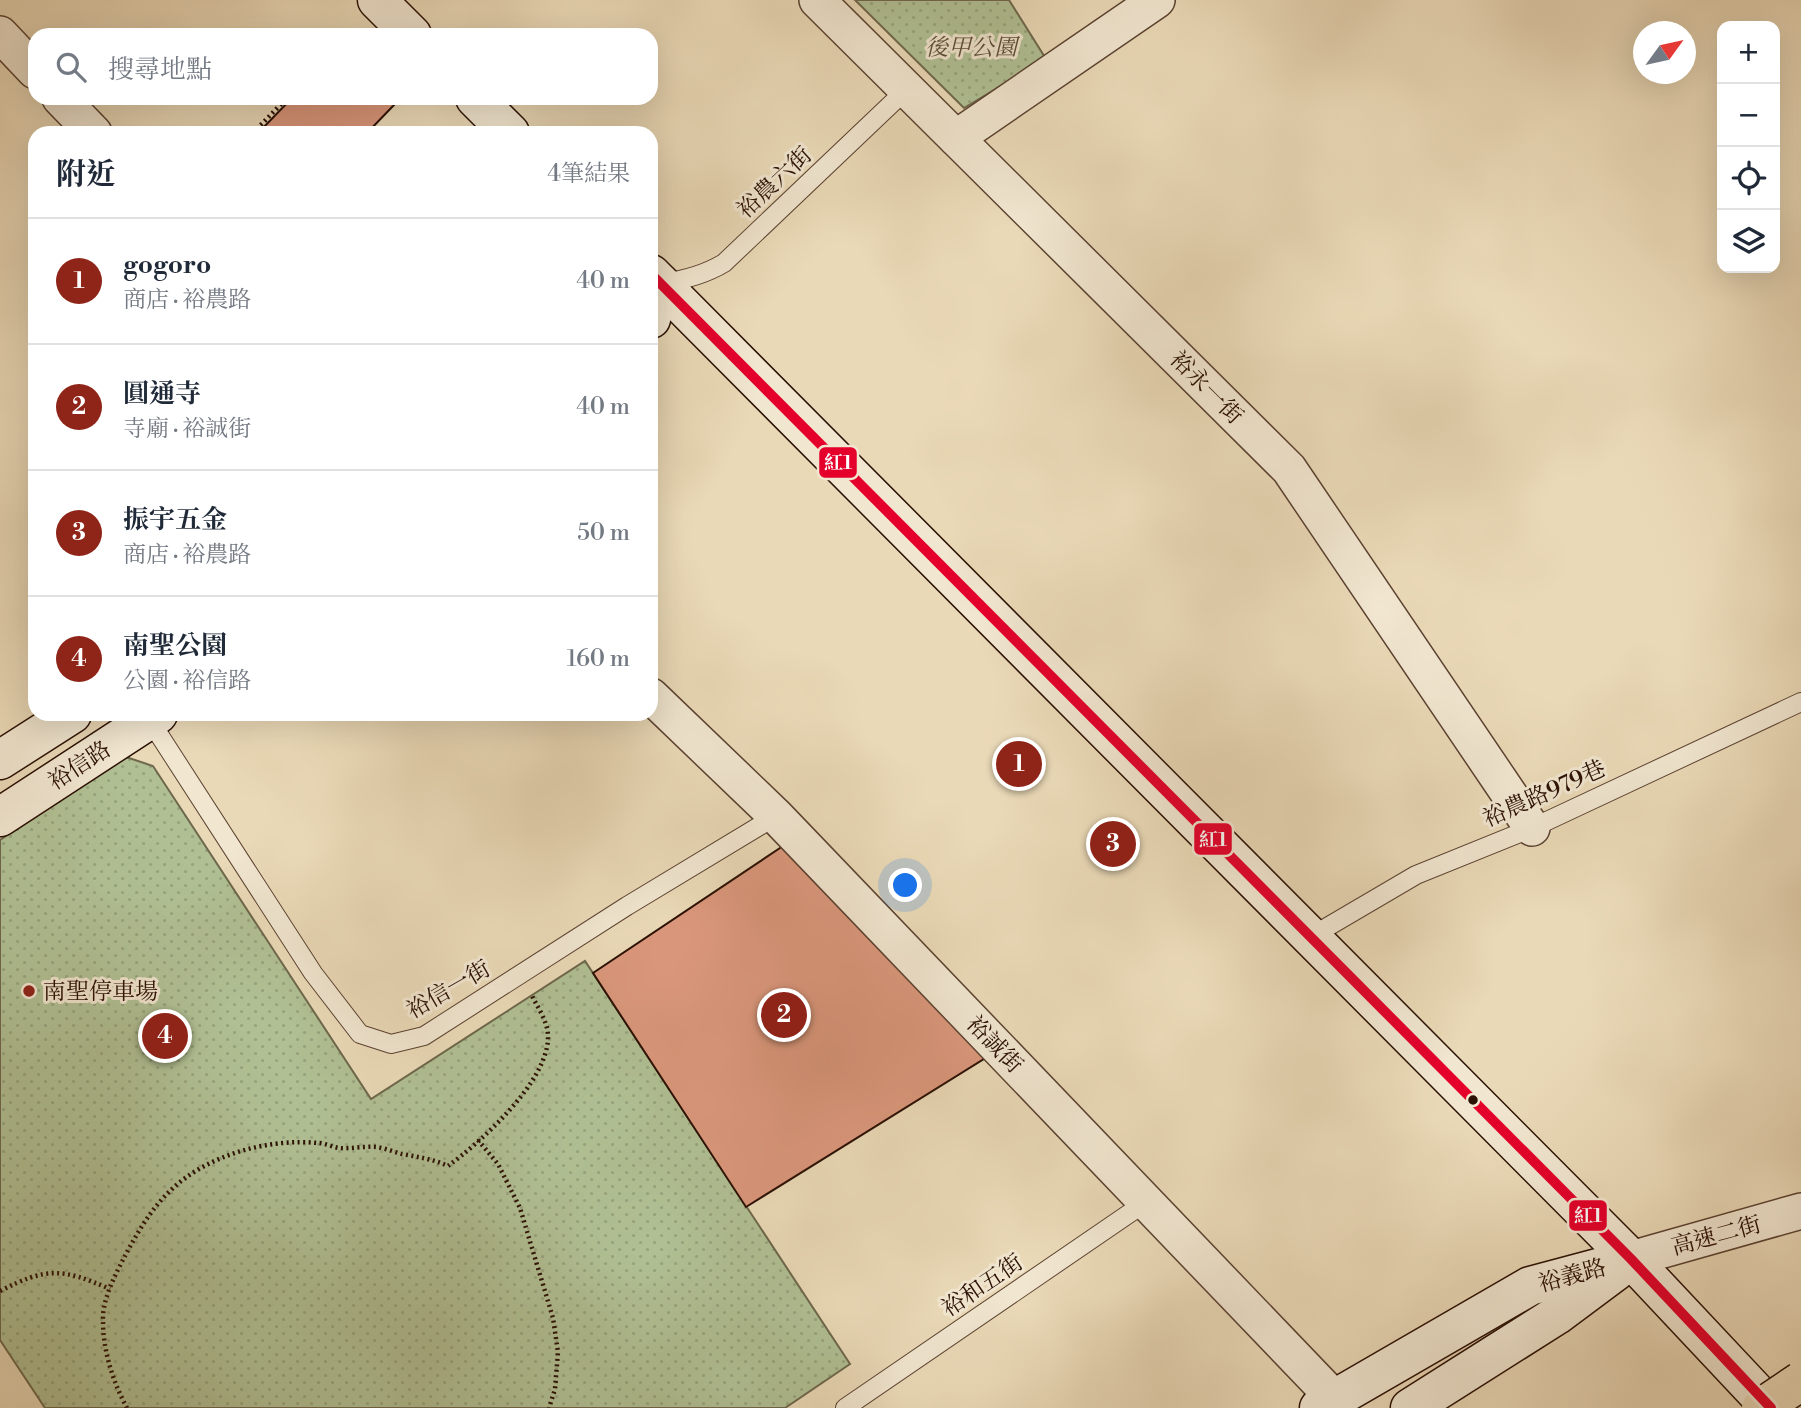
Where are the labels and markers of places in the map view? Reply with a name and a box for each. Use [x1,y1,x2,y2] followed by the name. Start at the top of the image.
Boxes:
[996,738,1042,790] pin: 1
[1090,818,1136,870] pin: 3
[43,978,158,1006] place label: 南聖停車場
[21,983,37,999] marker: 南聖停車場
[761,989,807,1041] pin: 2
[142,1010,188,1062] pin: 4
[1466,1093,1480,1107] unlabelled marker

